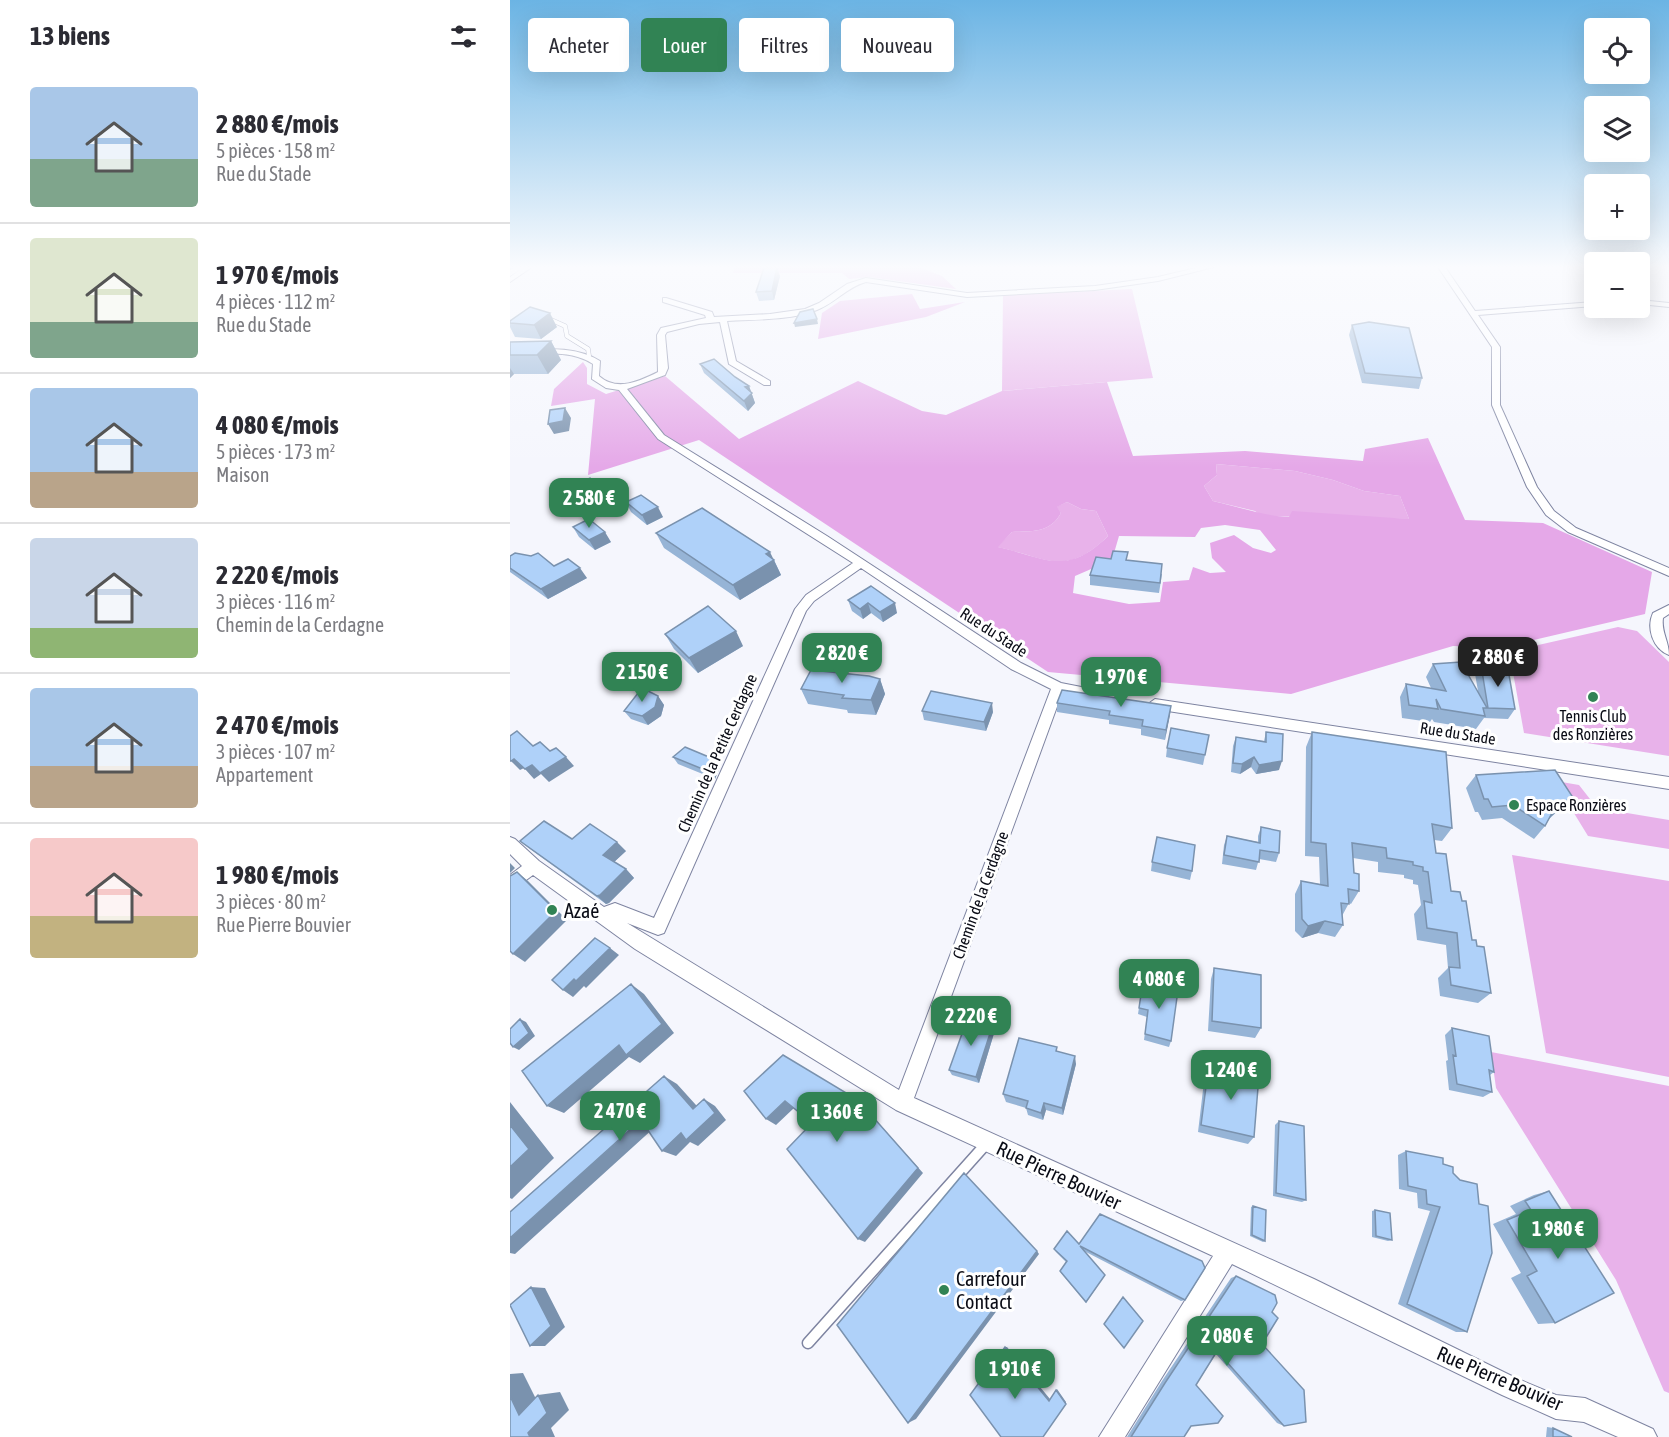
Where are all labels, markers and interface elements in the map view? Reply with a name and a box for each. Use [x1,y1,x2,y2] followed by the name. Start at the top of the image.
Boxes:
[528,18,629,72] chip: Acheter
[641,18,727,72] chip: Louer
[739,18,829,72] chip: Filtres
[841,18,954,72] chip: Nouveau
[1584,18,1650,318] map controls
[1584,18,1650,84] button: locate
[447,20,480,53] icon: filters
[30,21,110,51] text: 13 biens
[1584,96,1650,162] button: layers
[216,109,339,139] text: 2 880 €/mois
[78,111,150,183] icon: home
[216,139,335,162] text: 5 pièces · 158 m²
[216,162,311,185] text: Rue du Stade
[1584,174,1650,240] button: +
[1584,252,1650,318] button: −
[216,260,339,290] text: 1 970 €/mois
[78,262,150,334] icon: home
[216,290,335,313] text: 4 pièces · 112 m²
[216,313,311,336] text: Rue du Stade
[216,410,339,440] text: 4 080 €/mois
[78,412,150,484] icon: home
[216,440,335,463] text: 5 pièces · 173 m²
[216,463,269,486] text: Maison
[534,478,644,529] pin: 2 580 €
[563,486,615,509] text: 2 580 €
[216,560,339,590] text: 2 220 €/mois
[78,562,150,634] icon: home
[216,590,335,613] text: 3 pièces · 116 m²
[957,604,1031,660] street label: Rue du Stade
[216,613,384,636] text: Chemin de la Cerdagne
[787,633,897,684] pin: 2 820 €
[1443,637,1553,688] pin: 2 880 €
[816,641,868,664] text: 2 820 €
[1472,645,1524,668] text: 2 880 €
[587,652,697,703] pin: 2 150 €
[1066,657,1176,708] pin: 1 970 €
[616,660,668,683] text: 2 150 €
[1095,665,1147,688] text: 1 970 €
[674,671,761,835] street label: Chemin de la Petite Cerdagne
[1586,690,1600,704] marker: Tennis Club des Ronzières
[1553,707,1633,743] place label: Tennis Club des Ronzières
[216,710,339,740] text: 2 470 €/mois
[78,712,150,784] icon: home
[1419,718,1497,748] street label: Rue du Stade
[216,740,335,763] text: 3 pièces · 107 m²
[216,763,313,786] text: Appartement
[1526,796,1627,815] place label: Espace Ronzières
[1507,798,1521,812] marker: Espace Ronzières
[949,829,1012,962] street label: Chemin de la Cerdagne
[216,860,339,890] text: 1 980 €/mois
[78,862,150,934] icon: home
[216,890,326,913] text: 3 pièces · 80 m²
[564,899,599,922] place label: Azaé
[545,903,559,917] marker: Azaé
[216,913,351,936] text: Rue Pierre Bouvier
[1104,959,1214,1010] pin: 4 080 €
[1133,967,1185,990] text: 4 080 €
[916,996,1026,1047] pin: 2 220 €
[945,1004,997,1027] text: 2 220 €
[1176,1050,1286,1101] pin: 1 240 €
[1205,1058,1257,1081] text: 1 240 €
[565,1091,675,1142] pin: 2 470 €
[782,1092,892,1143] pin: 1 360 €
[594,1099,646,1122] text: 2 470 €
[811,1100,863,1123] text: 1 360 €
[993,1136,1126,1214] street label: Rue Pierre Bouvier
[1503,1209,1613,1260] pin: 1 980 €
[1532,1217,1584,1240] text: 1 980 €
[956,1267,1027,1313] place label: Carrefour Contact
[937,1283,951,1297] marker: Carrefour Contact
[1172,1316,1282,1367] pin: 2 080 €
[1201,1324,1253,1347] text: 2 080 €
[1434,1341,1567,1415] street label: Rue Pierre Bouvier
[960,1349,1070,1400] pin: 1 910 €
[989,1357,1041,1380] text: 1 910 €

